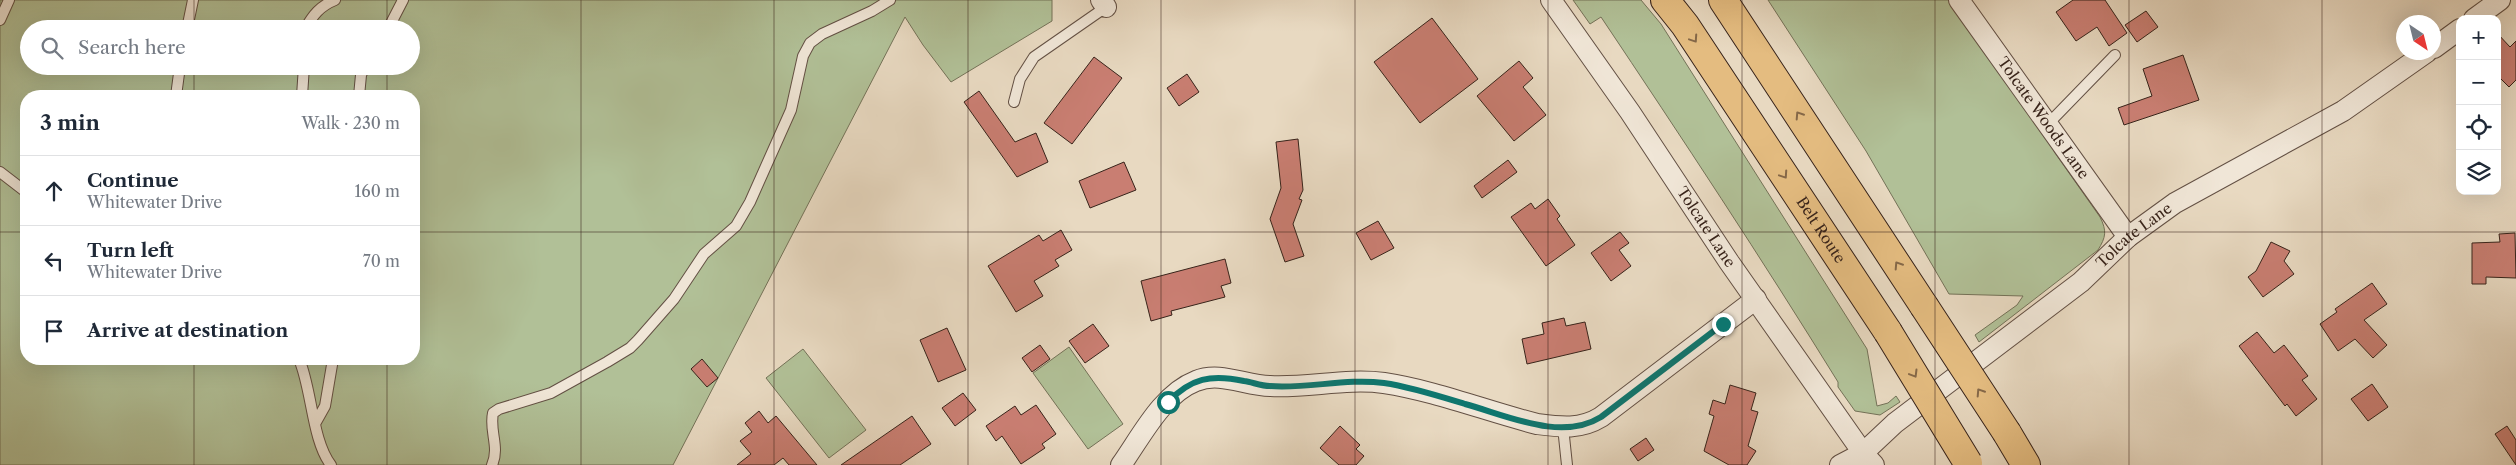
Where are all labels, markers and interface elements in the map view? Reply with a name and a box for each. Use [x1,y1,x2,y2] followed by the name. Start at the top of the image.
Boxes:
[2396,15,2441,60] north arrow
[2456,15,2501,195] map controls
[2456,15,2501,60] button: +
[20,20,420,75] search box
[38,34,66,62] icon: search
[1688,34,1698,43] one-way arrow
[78,36,186,59] text: Search here
[1994,53,2093,182] street label: Tolcate Woods Lane
[2456,60,2501,105] button: −
[2456,105,2501,150] button: locate
[40,110,100,135] text: 3 min
[1795,111,1805,120] one-way arrow
[301,113,400,133] text: Walk · 230 m
[2456,150,2501,195] button: layers
[87,169,179,192] text: Continue
[1778,169,1787,178] one-way arrow
[40,177,68,205] icon: ahead
[355,181,400,201] text: 160 m
[1673,183,1740,271] street label: Tolcate Lane
[87,192,222,212] text: Whitewater Drive
[1792,193,1850,267] street label: Belt Route
[2092,198,2175,272] street label: Tolcate Lane
[87,239,174,262] text: Turn left
[40,247,68,275] icon: left
[363,251,400,271] text: 70 m
[1894,261,1904,270] one-way arrow
[87,262,222,282] text: Whitewater Drive
[1712,313,1735,336] route end
[40,317,68,345] icon: arrive
[87,319,288,342] text: Arrive at destination
[1907,368,1917,377] one-way arrow
[1977,389,1987,398] one-way arrow
[1157,391,1180,414] route start

